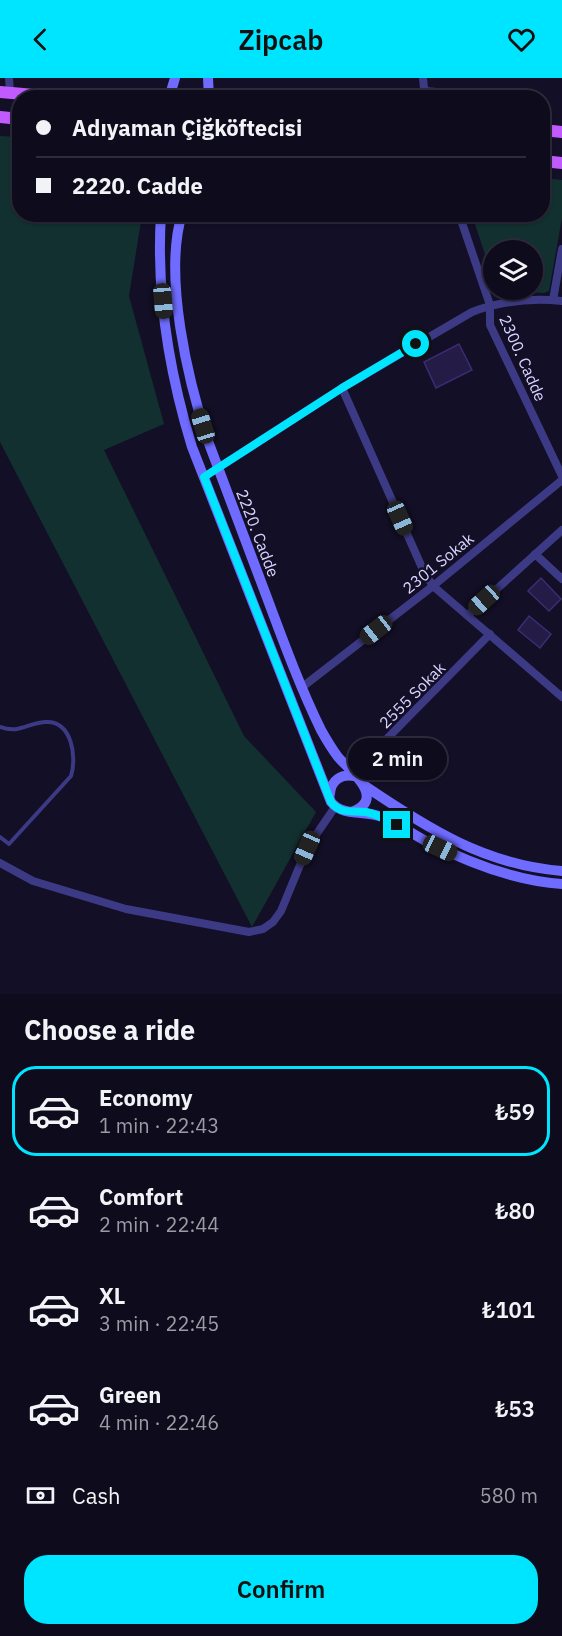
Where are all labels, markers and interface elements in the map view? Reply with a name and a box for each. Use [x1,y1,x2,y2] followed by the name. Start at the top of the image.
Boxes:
[239,22,323,57] text: Zipcab
[24,23,57,56] icon: back
[505,23,538,56] icon: heart
[72,113,302,142] text: Adıyaman Çiğköftecisi
[72,171,203,200] text: 2220. Cadde
[483,240,543,300] map controls
[483,240,543,300] button: layers
[152,282,174,320] car
[495,312,551,404] street label: 2300. Cadde
[402,330,429,357] route start
[189,406,217,446] car
[232,486,284,580] street label: 2220. Cadde
[384,498,416,538] car
[398,528,478,598] street label: 2301 Sokak
[465,581,503,619] car
[356,612,396,648] car
[375,657,450,732] street label: 2555 Sokak
[348,738,446,780] callout: 2 min
[372,745,423,772] text: 2 min
[383,811,410,838] route end
[291,828,323,868] car
[420,832,460,864] car
[24,1012,195,1047] text: Choose a ride
[99,1083,193,1112] text: Economy
[27,1084,81,1138] icon: car
[495,1097,535,1126] text: ₺59
[99,1112,219,1139] text: 1 min · 22:43
[99,1182,183,1211] text: Comfort
[27,1183,81,1237] icon: car
[495,1196,535,1225] text: ₺80
[99,1211,219,1238] text: 2 min · 22:44
[99,1281,125,1310] text: XL
[27,1282,81,1336] icon: car
[482,1295,535,1324] text: ₺101
[99,1310,219,1337] text: 3 min · 22:45
[99,1380,161,1409] text: Green
[27,1381,81,1435] icon: car
[495,1394,535,1423] text: ₺53
[99,1409,219,1436] text: 4 min · 22:46
[24,1479,57,1512] icon: cash
[72,1481,121,1510] text: Cash
[480,1482,538,1509] text: 580 m
[24,1555,538,1624] button: Confirm

